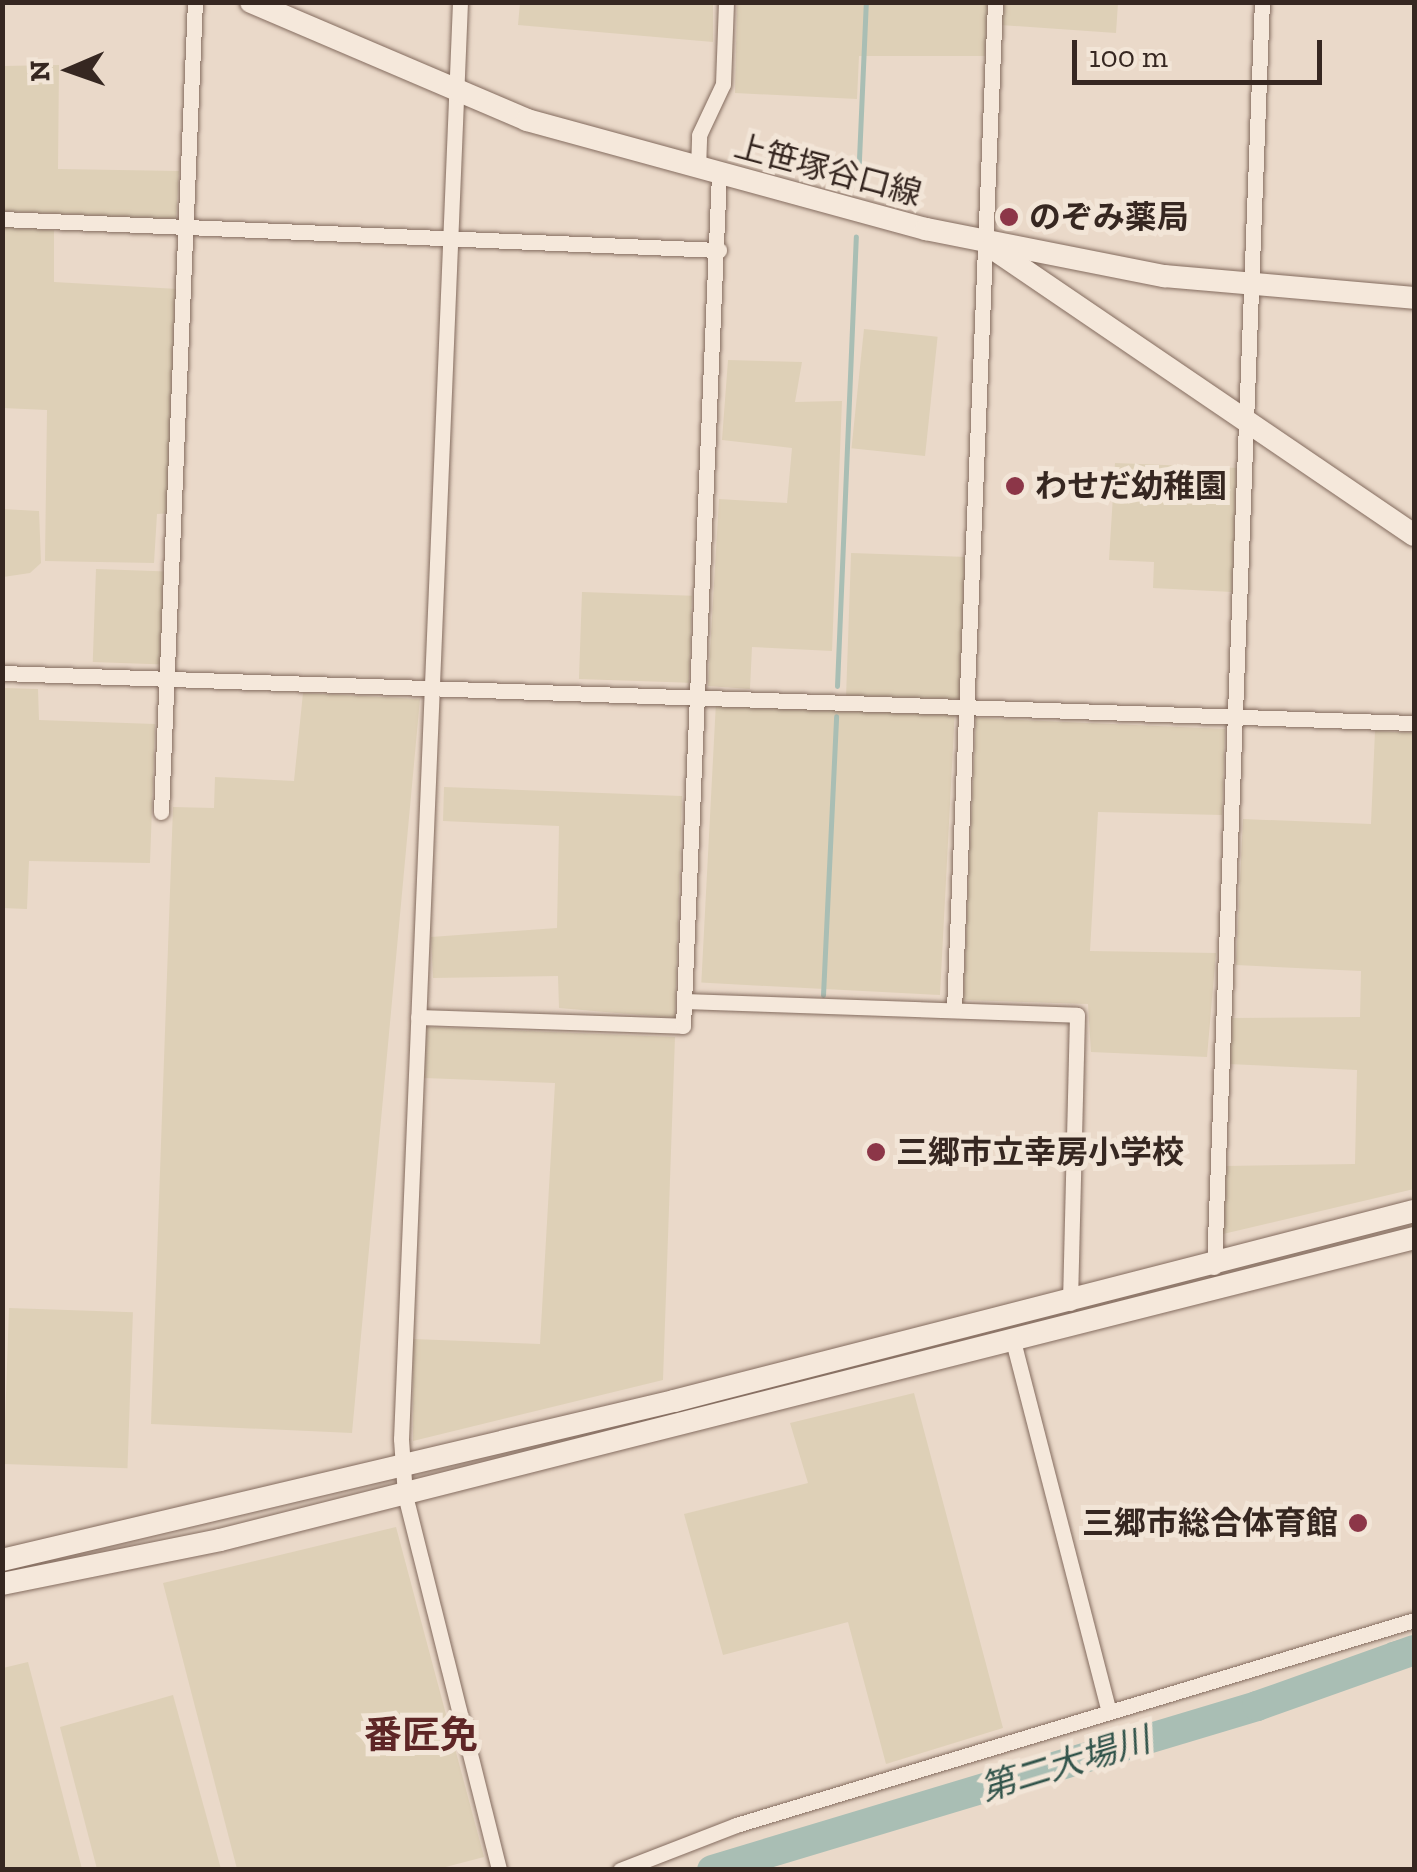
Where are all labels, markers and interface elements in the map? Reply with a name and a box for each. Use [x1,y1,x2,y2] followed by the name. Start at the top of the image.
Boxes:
[20,20,120,120] north arrow
[1077,20,1327,82] scale bar
[1089,39,1168,75] text: 100 m
[23,60,56,82] text: N
[730,127,926,213] street label: 上笹塚谷口線
[1029,198,1189,236] place label: のぞみ薬局
[998,206,1020,228] marker: のぞみ薬局
[1035,467,1227,505] place label: わせだ幼稚園
[1004,475,1026,497] marker: わせだ幼稚園
[896,1133,1184,1171] place label: 三郷市立幸房小学校
[865,1141,887,1163] marker: 三郷市立幸房小学校
[1082,1504,1338,1542] place label: 三郷市総合体育館
[1347,1512,1369,1534] marker: 三郷市総合体育館
[364,1713,478,1759] district label: 番匠免
[975,1718,1155,1810] water label: 第二大場川

